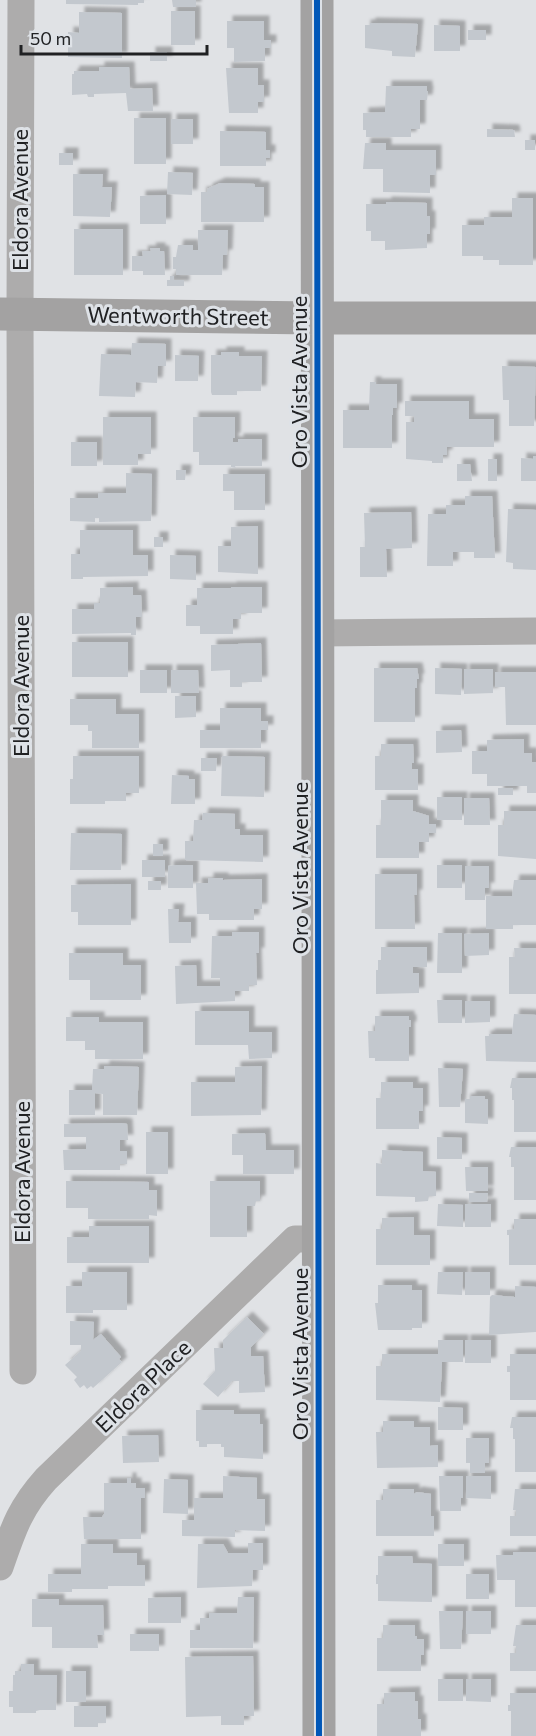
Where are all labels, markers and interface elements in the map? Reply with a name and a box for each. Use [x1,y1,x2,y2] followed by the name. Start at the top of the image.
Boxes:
[21,18,207,56] scale bar
[30,27,71,49] text: 50 m
[6,129,33,271] street label: Eldora Avenue
[285,296,312,468] street label: Oro Vista Avenue
[87,300,269,331] street label: Wentworth Street
[7,615,34,757] street label: Eldora Avenue
[286,782,313,954] street label: Oro Vista Avenue
[8,1101,35,1243] street label: Eldora Avenue
[286,1268,313,1440] street label: Oro Vista Avenue
[89,1333,196,1438] street label: Eldora Place

